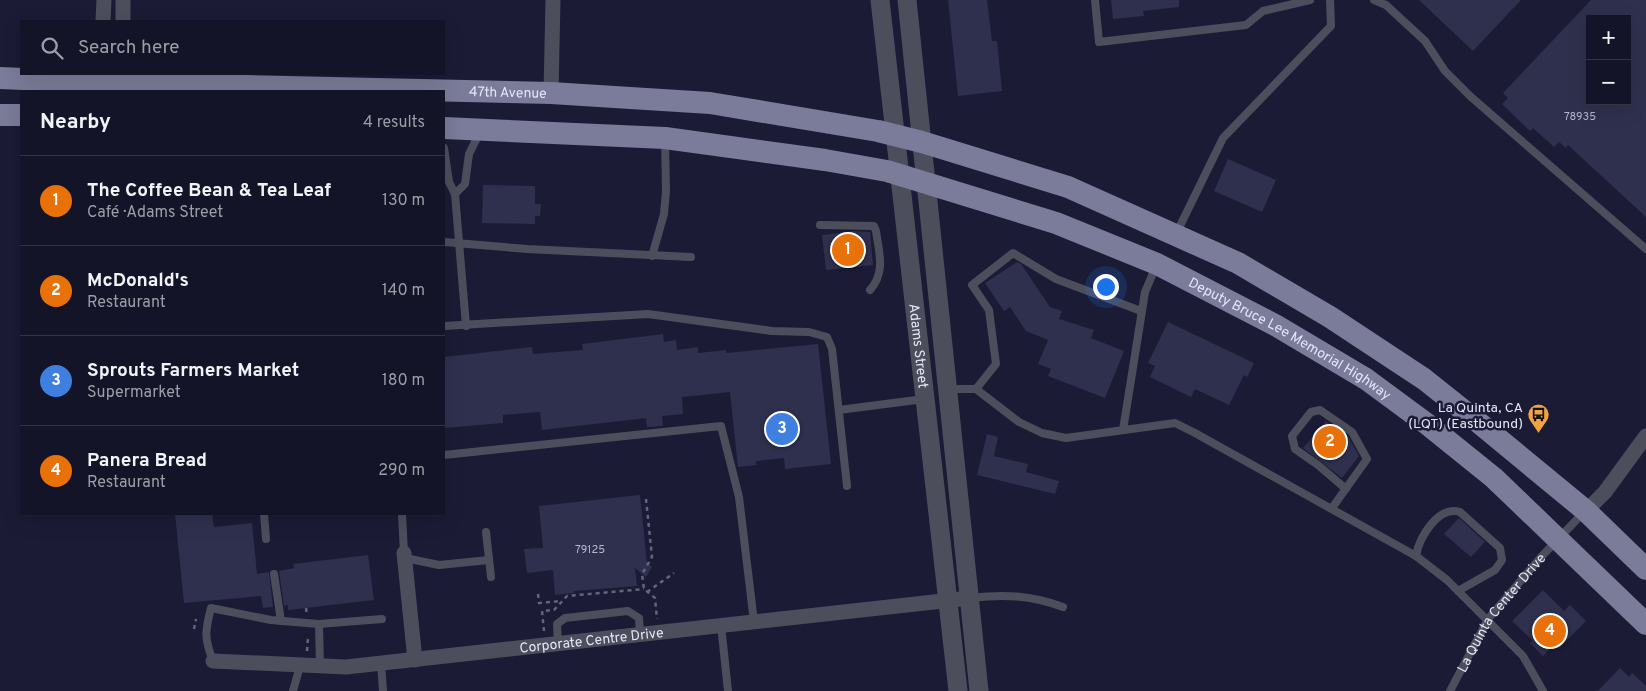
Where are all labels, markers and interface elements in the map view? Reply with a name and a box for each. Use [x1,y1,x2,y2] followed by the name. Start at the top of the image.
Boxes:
[1586,15,1631,105] map controls
[1586,15,1631,60] button: +
[20,20,445,75] search box
[38,34,66,62] icon: search
[78,36,180,60] text: Search here
[1586,60,1631,105] button: −
[469,84,547,103] street label: 47th Avenue
[40,109,111,136] text: Nearby
[1564,110,1596,124] house number: 78935
[363,113,425,133] text: 4 results
[87,179,331,203] text: The Coffee Bean & Tea Leaf
[53,191,59,211] text: 1
[382,191,425,211] text: 130 m
[87,203,223,223] text: Café · Adams Street
[832,231,864,269] pin: 1
[87,269,189,293] text: McDonald's
[1093,274,1119,300] your location
[1185,275,1394,405] street label: Deputy Bruce Lee Memorial Highway
[51,281,61,301] text: 2
[382,281,425,301] text: 140 m
[87,293,166,313] text: Restaurant
[904,303,931,389] street label: Adams Street
[87,359,299,383] text: Sprouts Farmers Market
[51,371,61,391] text: 3
[382,371,425,391] text: 180 m
[87,383,181,403] text: Supermarket
[1408,400,1523,433] place label: La Quinta, CA (LQT) (Eastbound)
[1527,403,1551,434] bus stop icon: La Quinta, CA (LQT) (Eastbound)
[766,410,798,448] pin: 3
[1314,423,1346,461] pin: 2
[87,449,207,473] text: Panera Bread
[51,461,61,481] text: 4
[378,461,425,481] text: 290 m
[87,473,166,493] text: Restaurant
[575,543,605,557] house number: 79125
[1454,551,1550,676] street label: La Quinta Center Drive
[1534,612,1566,650] pin: 4
[519,625,664,658] street label: Corporate Centre Drive

